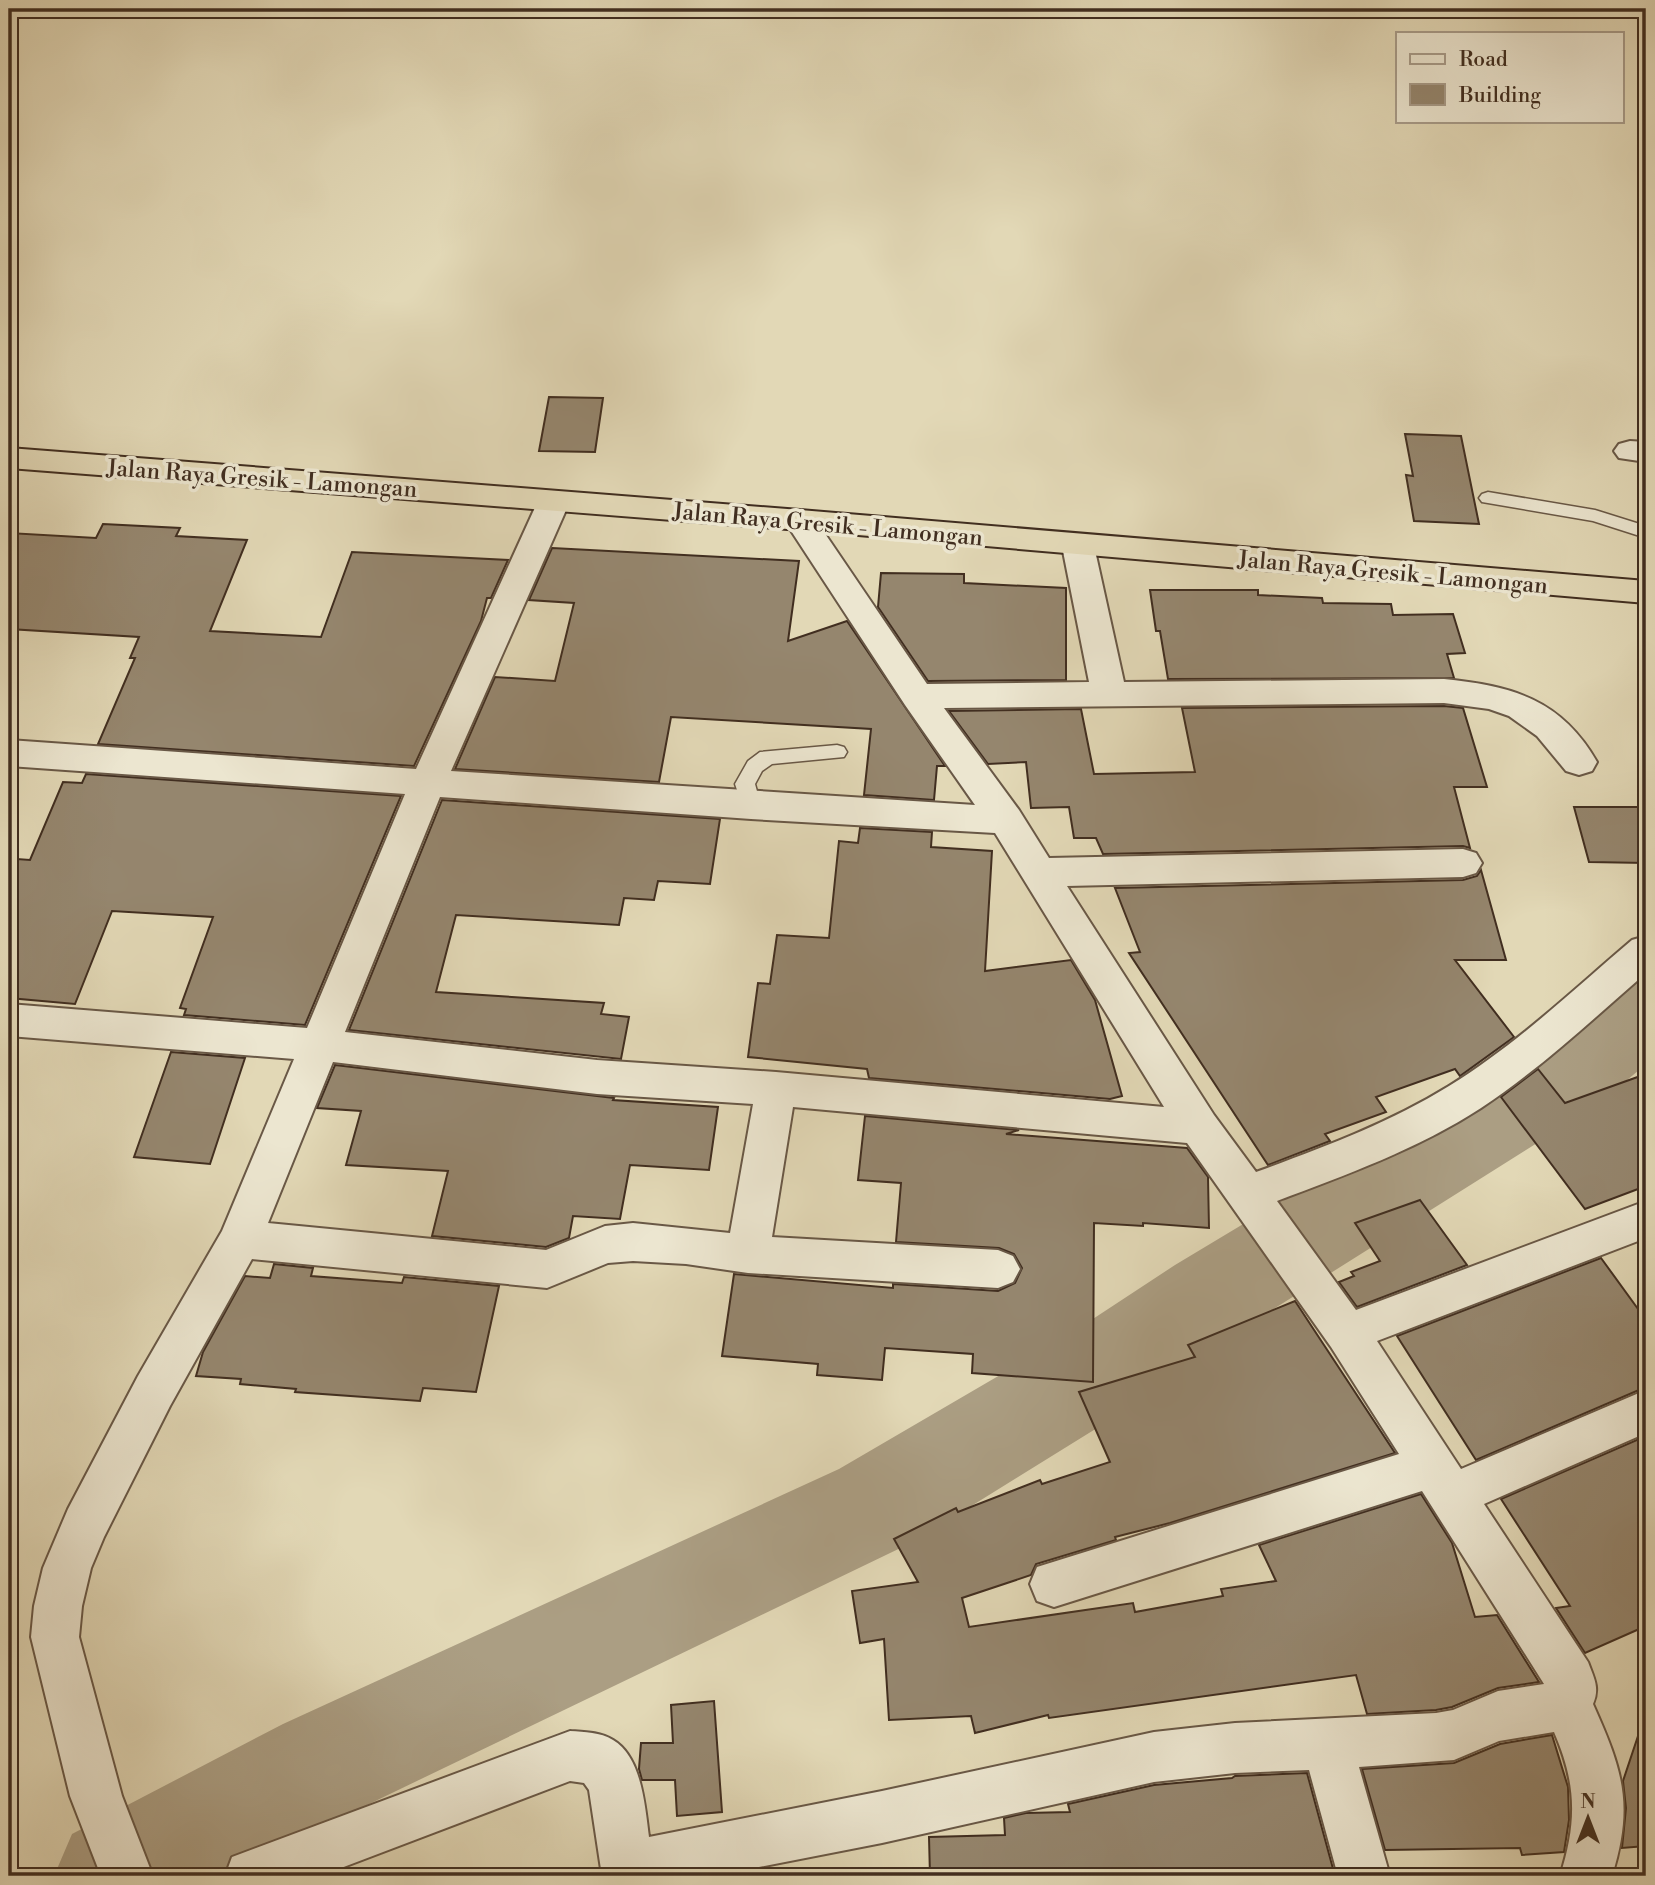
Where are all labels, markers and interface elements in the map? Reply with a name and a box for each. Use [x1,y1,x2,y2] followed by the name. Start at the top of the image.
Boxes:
[1396,32,1624,122] legend
[1459,47,1508,73] text: Road
[1458,83,1541,109] text: Building
[105,454,418,504] street label: Jalan Raya Gresik - Lamongan
[671,497,984,553] street label: Jalan Raya Gresik - Lamongan
[1236,545,1549,601] street label: Jalan Raya Gresik - Lamongan
[1554,1784,1624,1854] north arrow
[1580,1790,1596,1814] text: N

